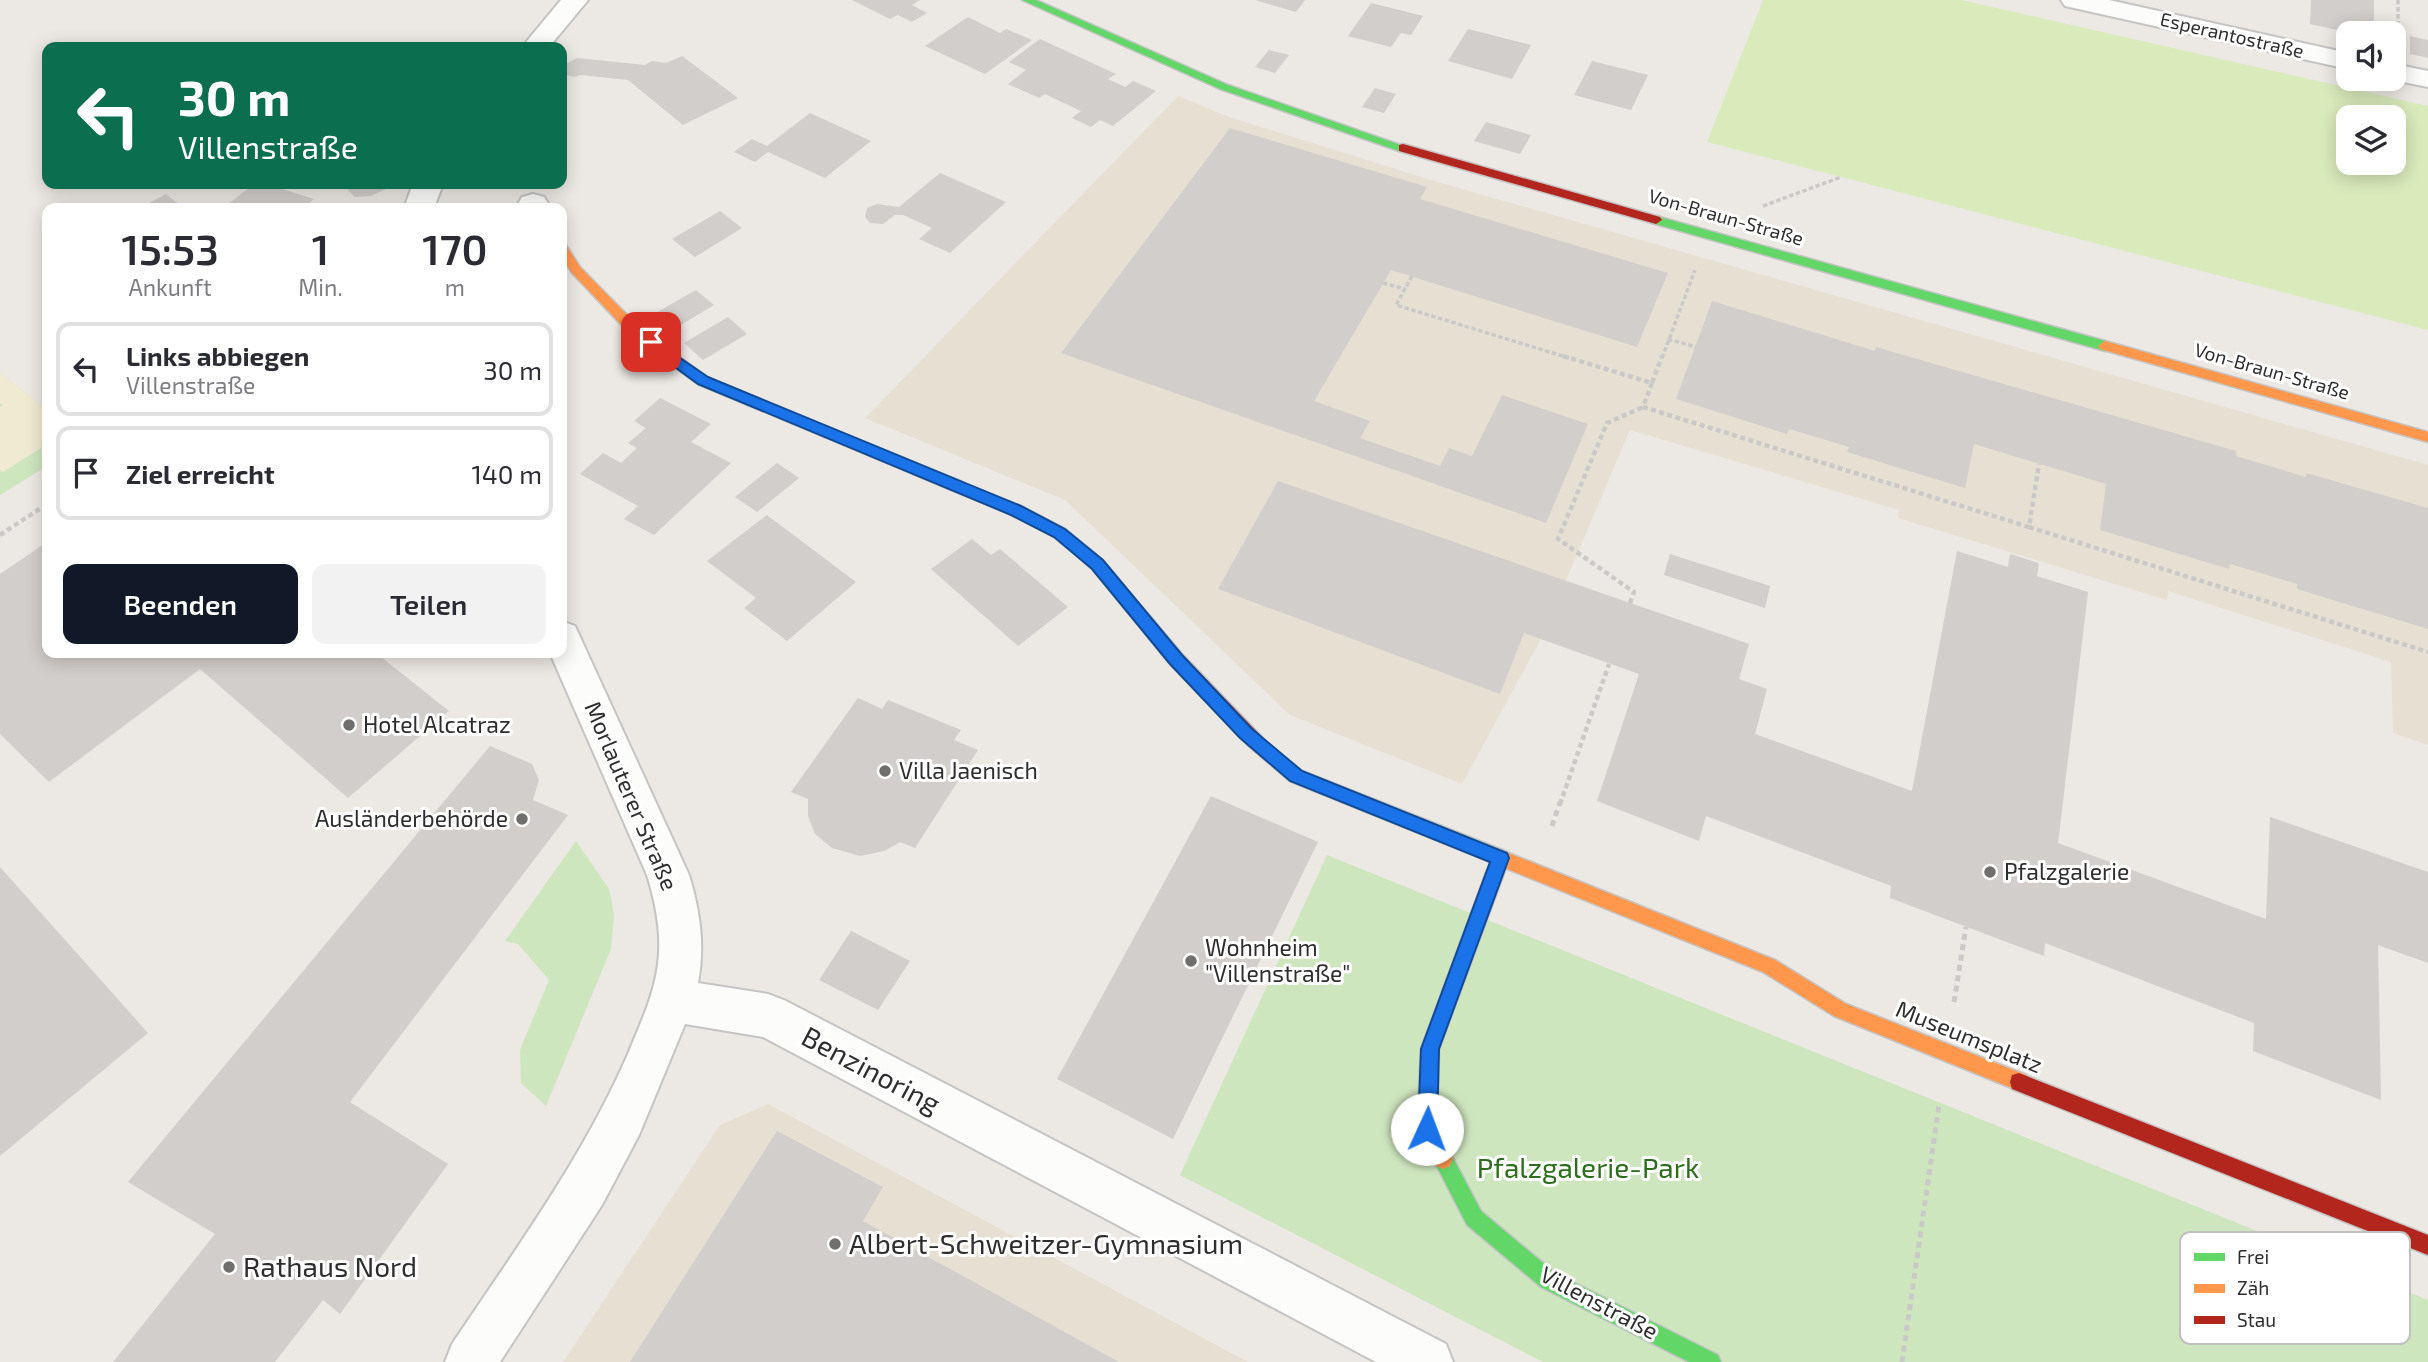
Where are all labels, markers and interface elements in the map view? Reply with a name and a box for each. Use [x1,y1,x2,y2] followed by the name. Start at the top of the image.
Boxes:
[2158,7,2306,62] street label: Esperantostraße
[2336,21,2406,175] map controls
[2336,21,2406,91] button: sound
[178,67,290,126] text: 30 m
[63,70,154,161] icon: left
[2336,105,2406,175] button: layers
[178,127,358,165] text: Villenstraße
[1646,183,1806,250] street label: Von-Braun-Straße
[121,223,219,273] text: 15:53
[312,223,329,273] text: 1
[422,223,488,273] text: 170
[128,273,212,301] text: Ankunft
[298,273,343,301] text: Min.
[445,273,465,301] text: m
[621,312,681,372] pin
[632,323,670,361] icon: arrive
[2192,337,2352,404] street label: Von-Braun-Straße
[126,340,310,371] text: Links abbiegen
[67,350,105,388] icon: left
[483,354,542,385] text: 30 m
[126,371,255,399] text: Villenstraße
[67,454,105,492] icon: arrive
[126,458,275,489] text: Ziel erreicht
[471,458,542,489] text: 140 m
[63,564,298,644] button: Beenden
[312,564,546,644] button: Teilen
[579,697,684,894] street label: Morlauterer Straße
[363,710,511,738] place label: Hotel Alcatraz
[341,717,357,733] marker: Hotel Alcatraz
[899,756,1038,784] place label: Villa Jaenisch
[877,763,893,779] marker: Villa Jaenisch
[315,804,508,832] place label: Ausländerbehörde
[514,811,530,827] marker: Ausländerbehörde
[2004,857,2129,885] place label: Pfalzgalerie
[1982,864,1998,880] marker: Pfalzgalerie
[1205,933,1350,987] place label: Wohnheim "Villenstraße"
[1183,953,1199,969] marker: Wohnheim "Villenstraße"
[1892,994,2047,1078] street label: Museumsplatz
[796,1018,947,1120] street label: Benzinoring
[1390,1092,1464,1166] position arrow
[1477,1150,1699,1184] park label: Pfalzgalerie-Park
[849,1226,1243,1260] place label: Albert-Schweitzer-Gymnasium
[2180,1232,2410,1344] legend
[827,1236,843,1252] marker: Albert-Schweitzer-Gymnasium
[2237,1245,2269,1268] text: Frei
[243,1249,417,1283] place label: Rathaus Nord
[221,1259,237,1275] marker: Rathaus Nord
[1536,1259,1663,1345] street label: Villenstraße
[2237,1276,2269,1299] text: Zäh
[2237,1308,2276,1331] text: Stau

